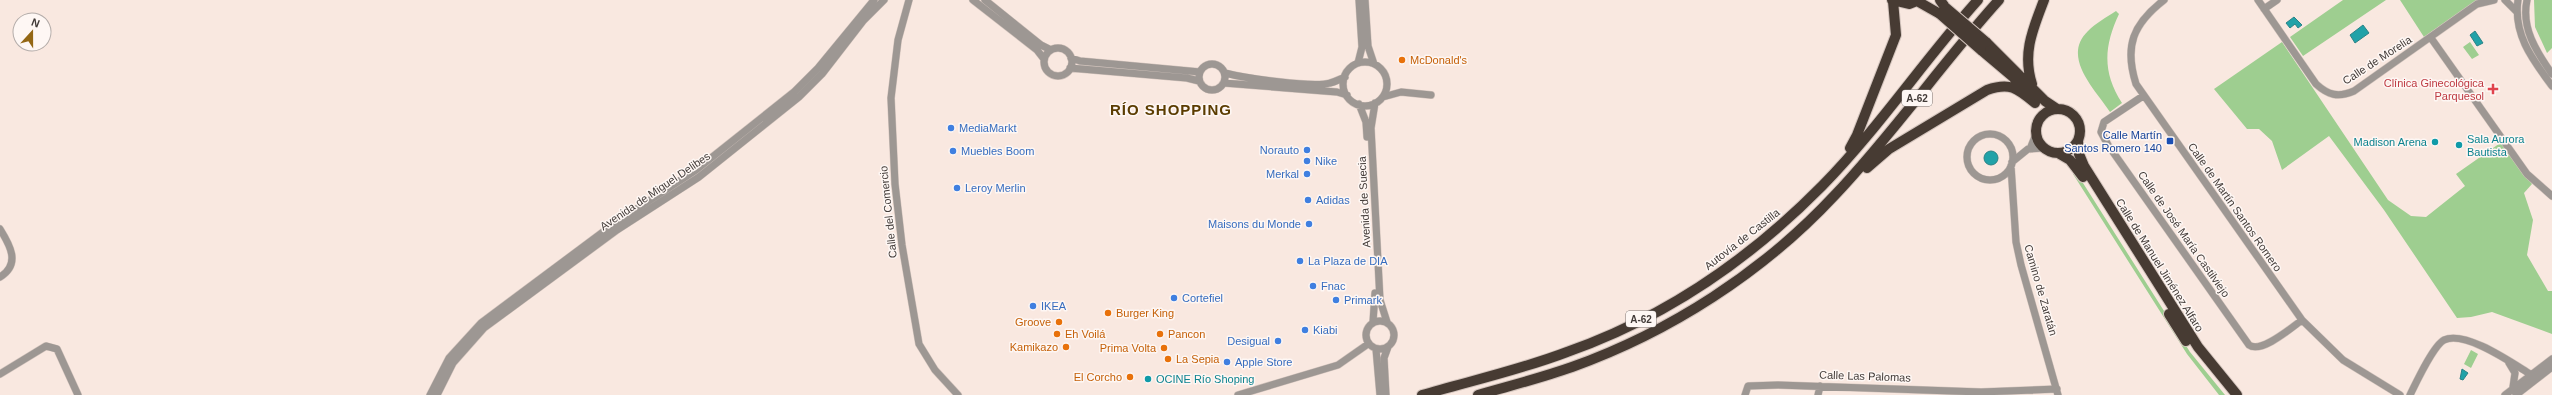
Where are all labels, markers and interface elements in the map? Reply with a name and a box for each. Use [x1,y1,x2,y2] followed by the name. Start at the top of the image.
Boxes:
[12,12,52,52] north arrow
[30,16,41,30] text: N
[2340,33,2414,87] street label: Calle de Morelia
[1410,54,1468,66] place label: McDonald's
[1397,55,1407,65] marker: McDonald's
[2384,77,2485,102] place label: Clínica Ginecológica Parquesol
[2487,83,2499,95] marker: Clínica Ginecológica Parquesol
[1902,90,1932,106] road number: A-62
[1110,101,1232,118] district label: RÍO SHOPPING
[959,122,1016,134] place label: MediaMarkt
[946,123,956,133] marker: MediaMarkt
[2064,129,2162,154] place label: Calle Martín Santos Romero 140
[2467,133,2525,158] place label: Sala Aurora Bautista
[2165,136,2175,146] marker: Calle Martín Santos Romero 140
[2354,136,2428,148] place label: Madison Arena
[2430,137,2440,147] marker: Madison Arena
[2186,140,2284,274] street label: Calle de Martín Santos Romero
[2454,140,2464,150] marker: Sala Aurora Bautista
[1260,144,1299,156] place label: Norauto
[961,145,1034,157] place label: Muebles Boom
[1302,145,1312,155] marker: Norauto
[948,146,958,156] marker: Muebles Boom
[598,149,713,232] street label: Avenida de Miguel Delibes
[1315,155,1337,167] place label: Nike
[1356,155,1372,248] street label: Avenida de Suecia
[1302,156,1312,166] marker: Nike
[877,165,899,259] street label: Calle del Comercio
[1266,168,1299,180] place label: Merkal
[1302,169,1312,179] marker: Merkal
[2136,169,2232,299] street label: Calle de José María Castilviejo
[965,182,1026,194] place label: Leroy Merlin
[952,183,962,193] marker: Leroy Merlin
[1316,194,1350,206] place label: Adidas
[1303,195,1313,205] marker: Adidas
[2114,196,2206,334] street label: Calle de Manuel Jiménez Alfaro
[1702,205,1783,272] street label: Autovía de Castilla
[1208,218,1301,230] place label: Maisons du Monde
[1304,219,1314,229] marker: Maisons du Monde
[2022,243,2060,337] street label: Camino de Zaratán
[1308,255,1388,267] place label: La Plaza de DIA
[1295,256,1305,266] marker: La Plaza de DIA
[1321,280,1346,292] place label: Fnac
[1308,281,1318,291] marker: Fnac
[1182,292,1223,304] place label: Cortefiel
[1169,293,1179,303] marker: Cortefiel
[1344,294,1382,306] place label: Primark
[1331,295,1341,305] marker: Primark
[1041,300,1067,312] place label: IKEA
[1028,301,1038,311] marker: IKEA
[1116,307,1174,319] place label: Burger King
[1103,308,1113,318] marker: Burger King
[1626,311,1656,327] road number: A-62
[1015,316,1051,328] place label: Groove
[1054,317,1064,327] marker: Groove
[1313,324,1337,336] place label: Kiabi
[1300,325,1310,335] marker: Kiabi
[1065,328,1106,340] place label: Eh Voilá
[1168,328,1205,340] place label: Pancon
[1052,329,1062,339] marker: Eh Voilá
[1155,329,1165,339] marker: Pancon
[1227,335,1270,347] place label: Desigual
[1273,336,1283,346] marker: Desigual
[1010,341,1058,353] place label: Kamikazo
[1061,342,1071,352] marker: Kamikazo
[1100,342,1157,354] place label: Prima Volta
[1159,343,1169,353] marker: Prima Volta
[1176,353,1220,365] place label: La Sepia
[1163,354,1173,364] marker: La Sepia
[1235,356,1292,368] place label: Apple Store
[1222,357,1232,367] marker: Apple Store
[1819,368,1912,384] street label: Calle Las Palomas
[1074,371,1122,383] place label: El Corcho
[1125,372,1135,382] marker: El Corcho
[1156,373,1254,385] place label: OCINE Río Shoping
[1143,374,1153,384] marker: OCINE Río Shoping

